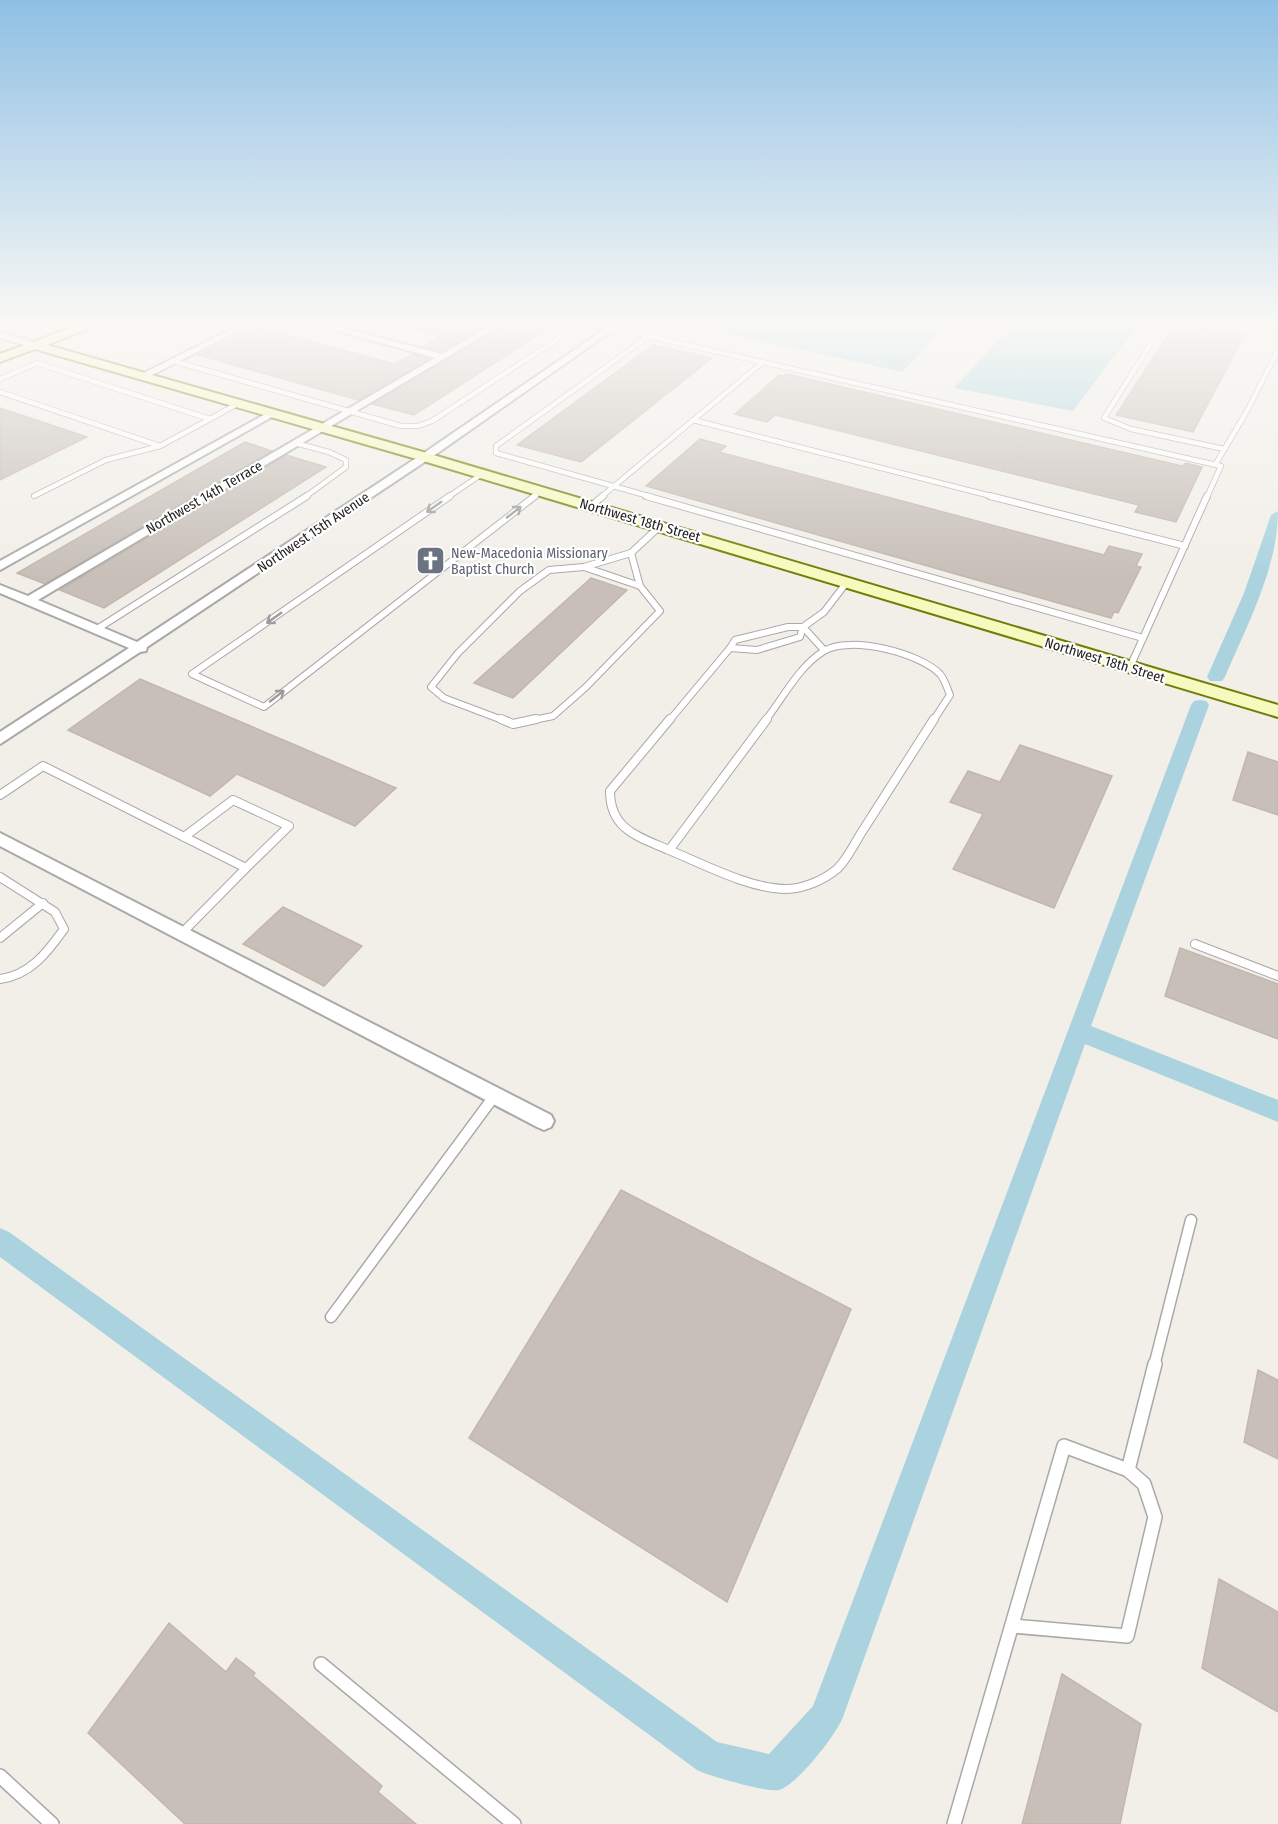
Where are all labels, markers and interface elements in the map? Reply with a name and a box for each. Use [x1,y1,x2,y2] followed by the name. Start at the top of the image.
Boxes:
[143,457,266,538] street label: Northwest 14th Terrace
[254,488,373,576] street label: Northwest 15th Avenue
[578,495,703,546] street label: Northwest 18th Street
[427,501,443,513] one-way arrow
[506,505,522,518] one-way arrow
[414,545,446,577] church icon: New-Macedonia Missionary Baptist Church
[451,545,608,578] place label: New-Macedonia Missionary Baptist Church
[266,612,282,624] one-way arrow
[1043,634,1167,687] street label: Northwest 18th Street
[269,690,285,702] one-way arrow

